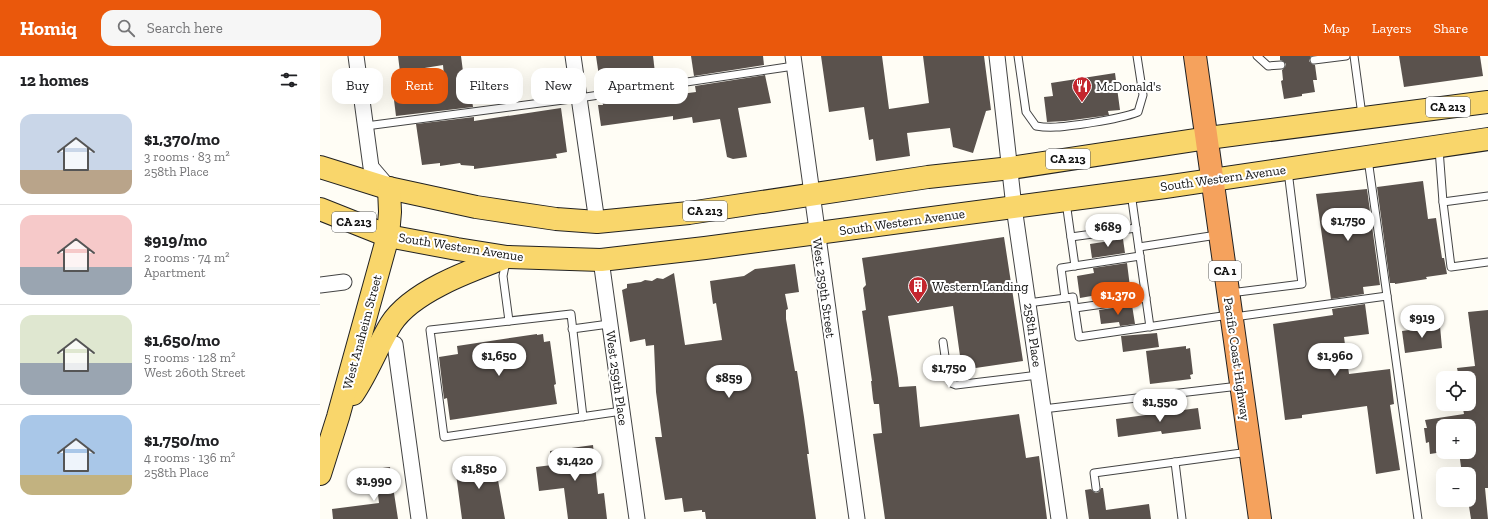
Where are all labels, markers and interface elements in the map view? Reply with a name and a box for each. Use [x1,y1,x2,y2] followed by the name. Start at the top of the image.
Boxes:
[101,10,381,46] search box
[20,17,77,40] text: Homiq
[115,17,137,39] icon: search
[147,19,223,37] text: Search here
[1323,20,1350,37] text: Map
[1372,20,1411,37] text: Layers
[1433,20,1468,37] text: Share
[332,68,383,104] chip: Buy
[391,68,448,104] chip: Rent
[456,68,523,104] chip: Filters
[531,68,586,104] chip: New
[594,68,688,104] chip: Apartment
[278,69,300,91] icon: filters
[20,70,89,90] text: 12 homes
[1071,75,1093,103] restaurant icon: McDonald's
[1096,79,1162,94] place label: McDonald's
[1426,97,1470,117] road number: CA 213
[144,129,220,149] text: $1,370/mo
[52,130,100,178] icon: home
[144,149,230,164] text: 3 rooms · 83 m²
[1046,149,1090,169] road number: CA 213
[1159,162,1287,194] street label: South Western Avenue
[144,164,209,179] text: 258th Place
[683,201,727,221] road number: CA 213
[838,206,966,238] street label: South Western Avenue
[1315,208,1381,242] pin: $1,750
[332,212,376,232] road number: CA 213
[1331,213,1365,228] text: $1,750
[1084,214,1132,248] pin: $689
[1094,219,1122,234] text: $689
[144,230,207,250] text: $919/mo
[397,230,525,264] street label: South Western Avenue
[52,231,100,279] icon: home
[810,237,838,339] street label: West 259th Street
[144,250,230,265] text: 2 rooms · 74 m²
[1209,261,1241,281] road number: CA 1
[144,265,206,280] text: Apartment
[339,273,385,391] street label: West Anaheim Street
[907,275,929,303] building icon: Western Landing
[932,279,1028,294] place label: Western Landing
[1085,282,1151,316] pin: $1,370
[1100,287,1136,302] text: $1,370
[1221,296,1253,422] street label: Pacific Coast Highway
[1021,302,1045,368] street label: 258th Place
[1398,305,1446,339] pin: $919
[1409,310,1435,325] text: $919
[144,330,220,350] text: $1,650/mo
[603,330,631,426] street label: West 259th Place
[52,331,100,379] icon: home
[466,343,532,377] pin: $1,650
[1302,343,1368,377] pin: $1,960
[481,348,517,363] text: $1,650
[1317,348,1353,363] text: $1,960
[144,350,235,365] text: 5 rooms · 128 m²
[916,355,982,389] pin: $1,750
[932,360,966,375] text: $1,750
[144,365,245,380] text: West 260th Street
[705,365,753,399] pin: $859
[715,370,743,385] text: $859
[1436,371,1476,507] map controls
[1436,371,1476,411] button: locate
[1127,389,1193,423] pin: $1,550
[1142,394,1178,409] text: $1,550
[1436,419,1476,459] button: +
[144,430,219,450] text: $1,750/mo
[52,431,100,479] icon: home
[542,448,608,482] pin: $1,420
[144,450,235,465] text: 4 rooms · 136 m²
[557,453,593,468] text: $1,420
[446,456,512,490] pin: $1,850
[461,461,497,476] text: $1,850
[144,465,209,480] text: 258th Place
[1436,467,1476,507] button: −
[341,468,407,502] pin: $1,990
[356,473,392,488] text: $1,990

